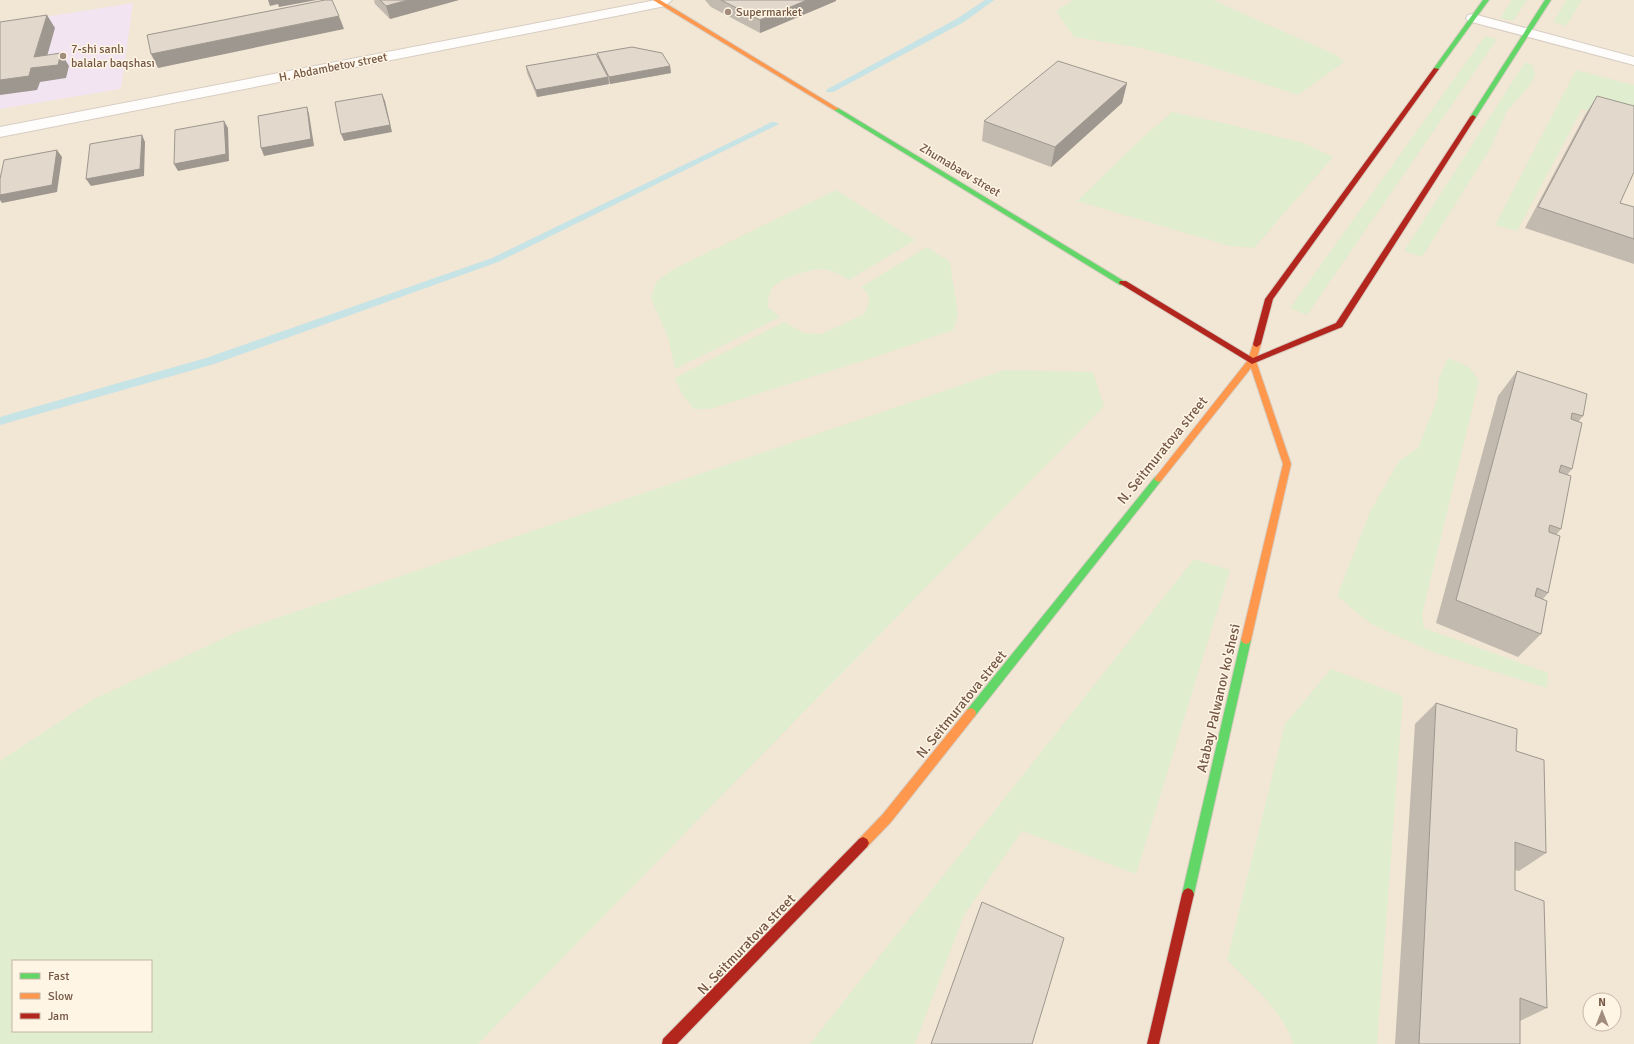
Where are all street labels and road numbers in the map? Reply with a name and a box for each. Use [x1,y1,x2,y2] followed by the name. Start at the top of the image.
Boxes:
[278,50,389,85] street label: H. Abdambetov street
[917,140,1003,200] street label: Zhumabaev street
[1114,393,1211,508] street label: N. Seitmuratova street
[1193,622,1244,774] street label: Atabay Palwanov ko'shesi
[913,647,1010,762] street label: N. Seitmuratova street
[694,890,799,998] street label: N. Seitmuratova street

